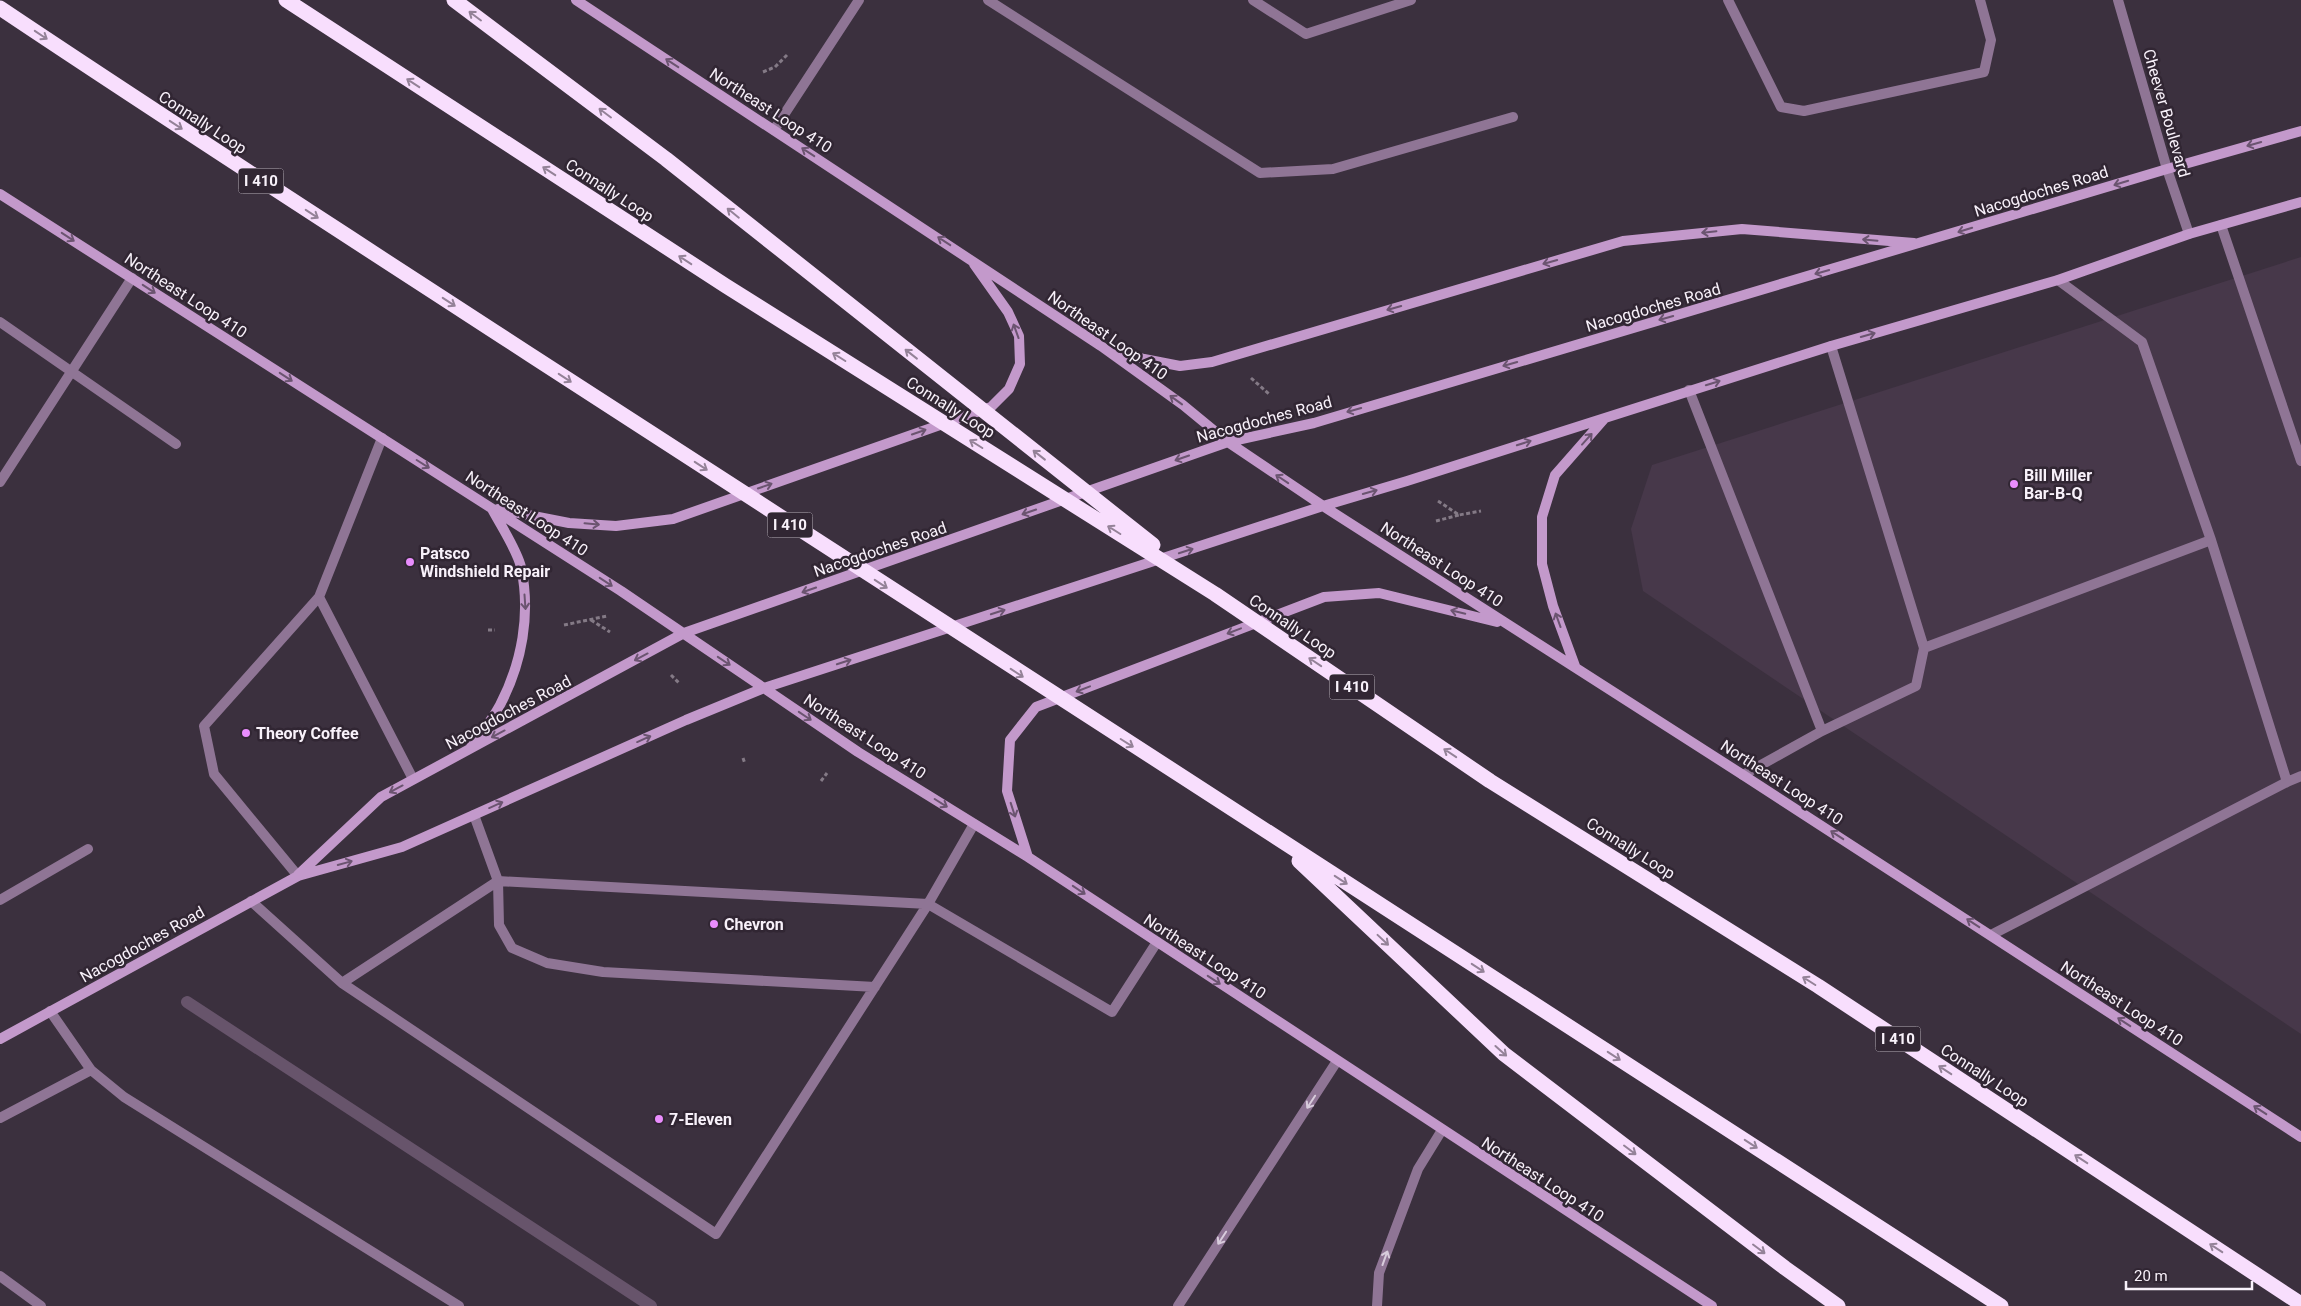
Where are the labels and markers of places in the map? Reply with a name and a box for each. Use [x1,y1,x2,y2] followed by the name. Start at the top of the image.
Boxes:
[2024,466,2092,503] place label: Bill Miller Bar-B-Q
[2008,478,2020,490] marker: Bill Miller Bar-B-Q
[420,544,550,581] place label: Patsco Windshield Repair
[404,556,416,568] marker: Patsco Windshield Repair
[256,724,359,743] place label: Theory Coffee
[240,727,252,739] marker: Theory Coffee
[724,915,784,934] place label: Chevron
[708,918,720,930] marker: Chevron
[669,1110,732,1129] place label: 7-Eleven
[653,1113,665,1125] marker: 7-Eleven

